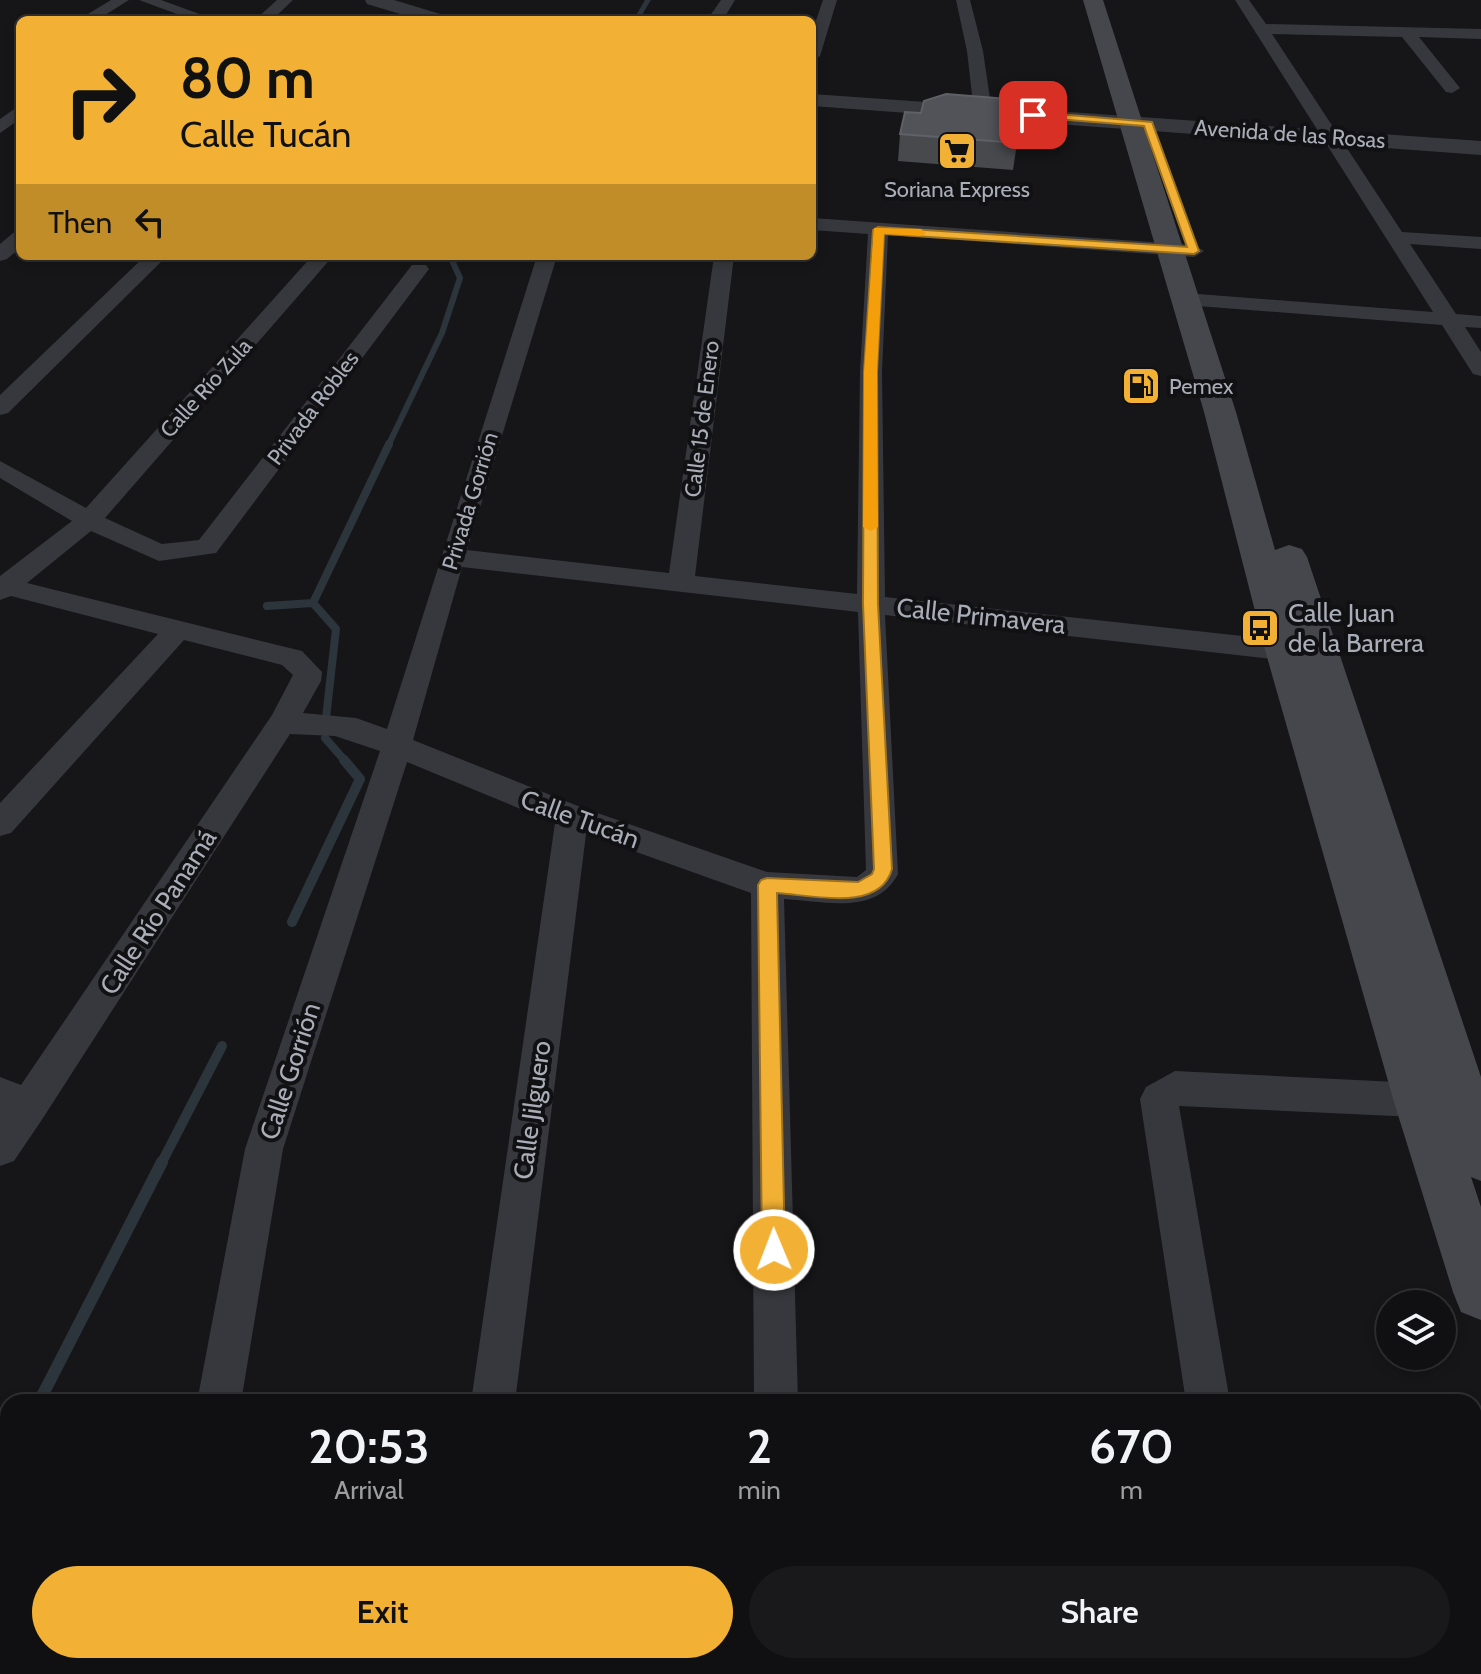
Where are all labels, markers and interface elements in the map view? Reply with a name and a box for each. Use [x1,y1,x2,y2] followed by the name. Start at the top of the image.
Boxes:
[180,44,315,112] text: 80 m
[48,48,152,152] icon: right
[999,81,1067,149] pin
[1011,93,1055,137] icon: arrive
[180,112,351,156] text: Calle Tucán
[1194,114,1386,154] street label: Avenida de las Rosas
[936,130,978,172] supermarket icon: Soriana Express
[884,176,1030,203] place label: Soriana Express
[128,200,172,244] icon: left
[48,204,112,241] text: Then
[154,333,258,443] street label: Calle Río Zula
[679,339,725,499] street label: Calle 15 de Enero
[261,346,365,470] street label: Privada Robles
[1120,365,1162,407] fuel station icon: Pemex
[1169,373,1234,400] place label: Pemex
[436,429,504,573] street label: Privada Gorrión
[895,591,1067,641] street label: Calle Primavera
[1288,597,1425,659] place label: Calle Juan de la Barrera
[1239,607,1281,649] bus stop icon: Calle Juan de la Barrera
[516,783,644,855] street label: Calle Tucán
[93,823,224,1000] street label: Calle Río Panamá
[253,998,327,1144] street label: Calle Gorrión
[506,1039,558,1181] street label: Calle Jilguero
[732,1208,816,1292] position arrow
[1376,1290,1456,1370] map controls
[1376,1290,1456,1370] button: layers
[308,1417,430,1475] text: 20:53
[747,1417,772,1475] text: 2
[1089,1417,1174,1475] text: 670
[334,1474,404,1506] text: Arrival
[738,1474,781,1506] text: min
[1120,1474,1143,1506] text: m
[32,1566,733,1658] button: Exit
[749,1566,1450,1658] button: Share

